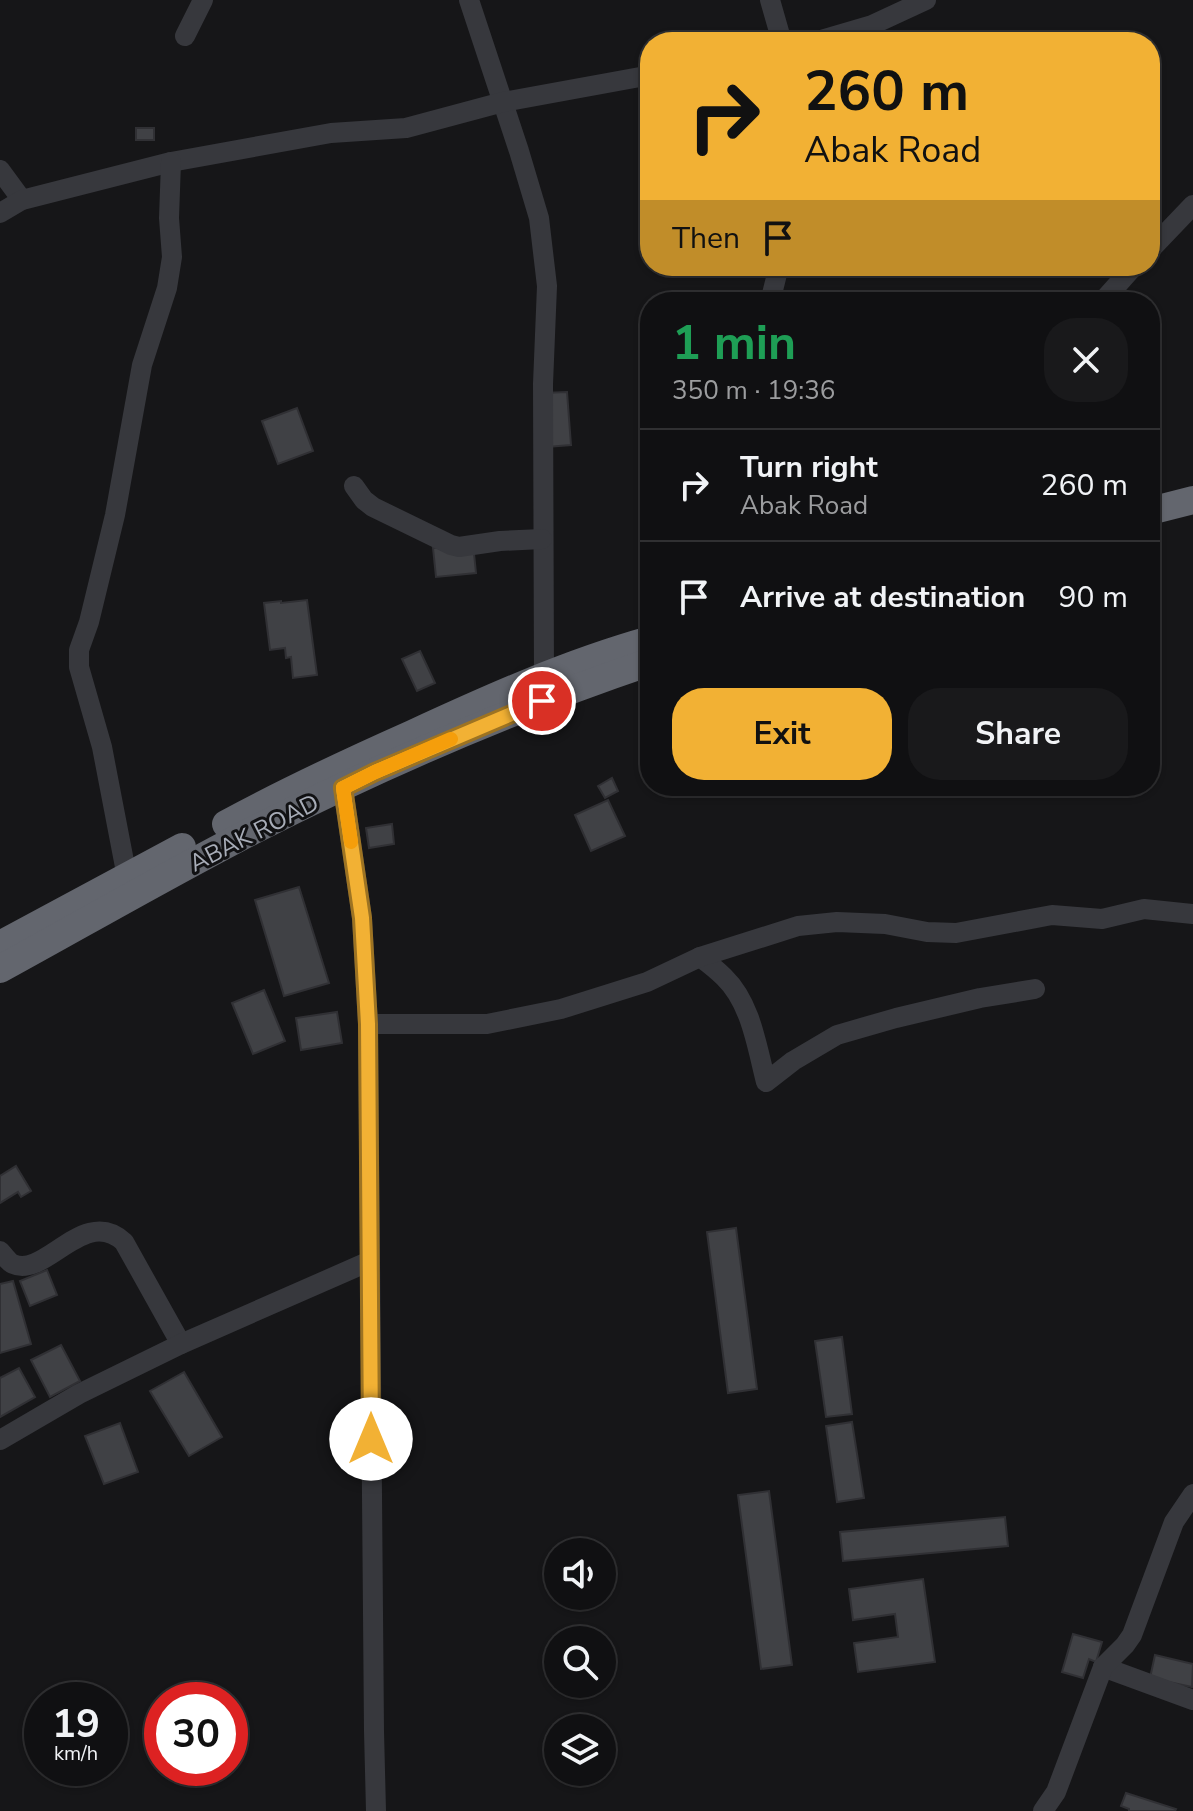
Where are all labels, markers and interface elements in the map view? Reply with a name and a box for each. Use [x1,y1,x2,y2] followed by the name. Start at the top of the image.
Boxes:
[804,53,969,130] text: 260 m
[672,64,776,168] icon: right
[804,126,981,175] text: Abak Road
[756,216,800,260] icon: arrive
[672,218,740,259] text: Then
[672,310,796,376] text: 1 min
[1044,318,1128,402] button: close
[672,373,835,408] text: 350 m · 19:36
[740,447,878,488] text: Turn right
[672,463,716,507] icon: right
[1041,465,1128,506] text: 260 m
[740,488,868,523] text: Abak Road
[672,575,716,619] icon: arrive
[740,577,1025,618] text: Arrive at destination
[1059,577,1128,618] text: 90 m
[508,667,576,735] pin
[520,679,564,723] icon: arrive
[672,688,892,780] button: Exit
[908,688,1128,780] button: Share
[184,787,324,879] street label: ABAK ROAD
[329,1397,413,1481] position arrow
[544,1538,616,1786] map controls
[544,1538,616,1610] button: sound
[544,1626,616,1698] button: search
[144,1682,248,1786] speed limit sign: 30
[52,1697,100,1751] text: 19
[544,1714,616,1786] button: layers
[54,1740,98,1767] text: km/h

